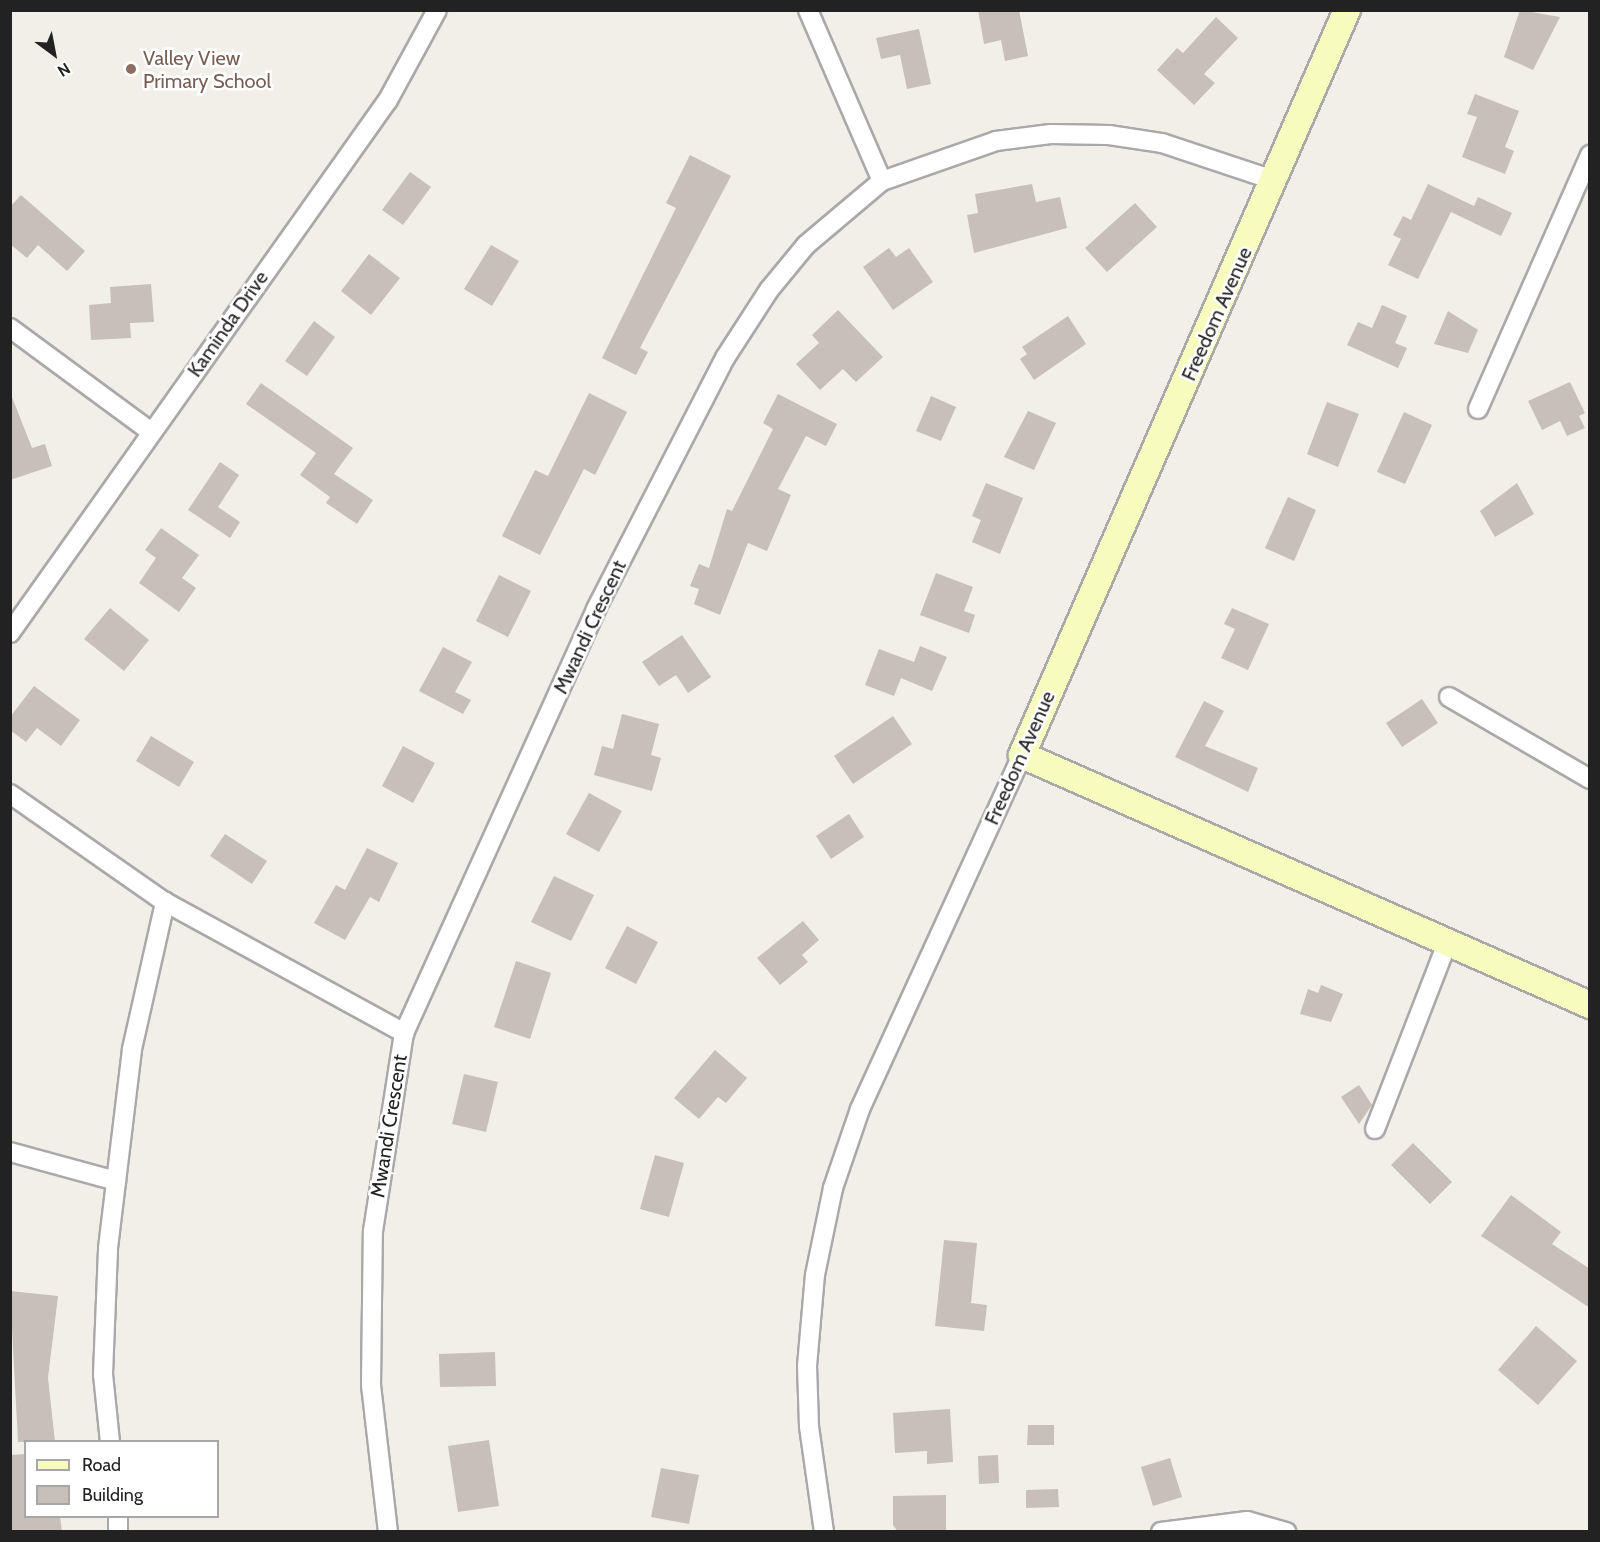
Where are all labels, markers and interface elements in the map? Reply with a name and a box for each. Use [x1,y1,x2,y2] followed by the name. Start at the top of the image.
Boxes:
[24,24,84,84] north arrow
[143,46,271,93] place label: Valley View Primary School
[54,59,74,81] text: N
[124,62,138,76] marker: Valley View Primary School
[1177,243,1257,385] street label: Freedom Avenue
[183,266,273,382] street label: Kaminda Drive
[549,556,631,698] street label: Mwandi Crescent
[980,687,1060,829] street label: Freedom Avenue
[366,1053,412,1199] street label: Mwandi Crescent
[24,1440,219,1518] legend
[82,1454,121,1476] text: Road
[82,1484,143,1506] text: Building

